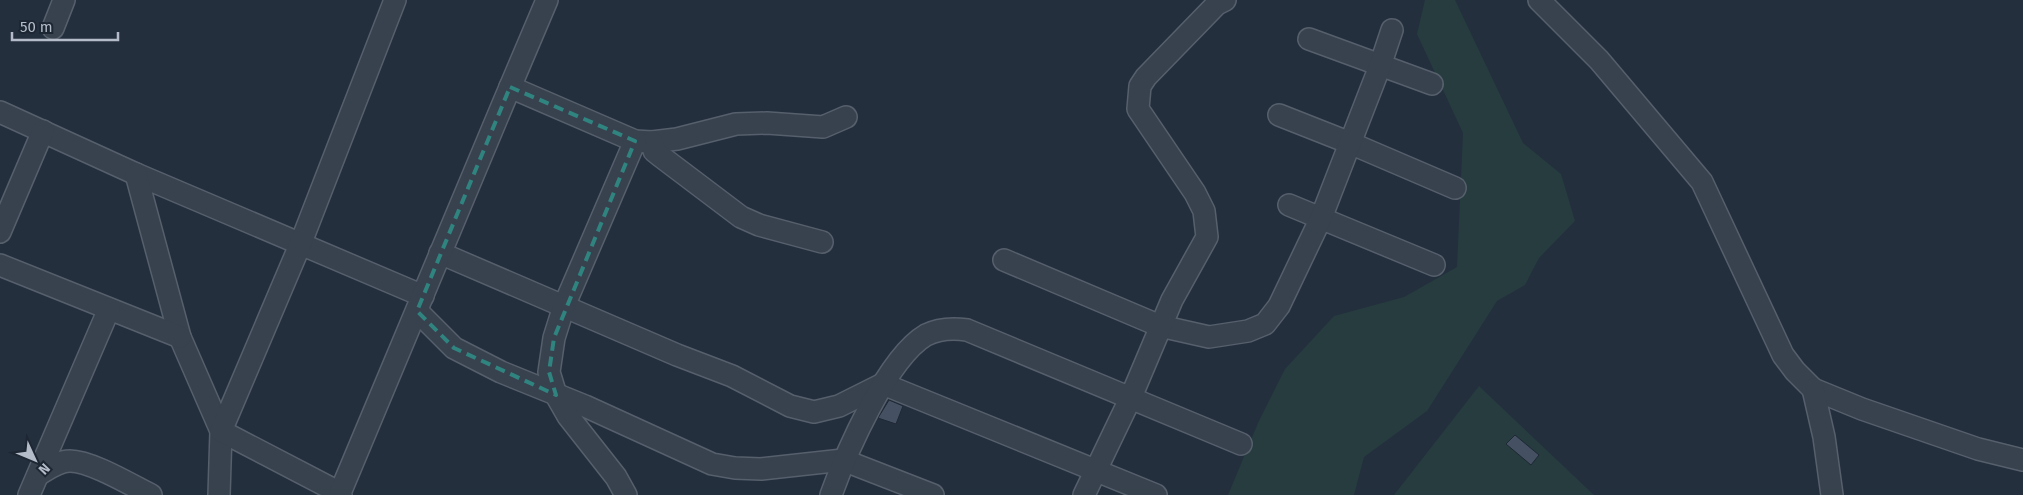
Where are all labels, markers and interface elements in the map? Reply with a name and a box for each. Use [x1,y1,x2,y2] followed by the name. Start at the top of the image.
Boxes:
[12,10,119,42] scale bar
[20,18,53,36] text: 50 m
[10,435,60,485] north arrow
[35,459,53,478] text: N

